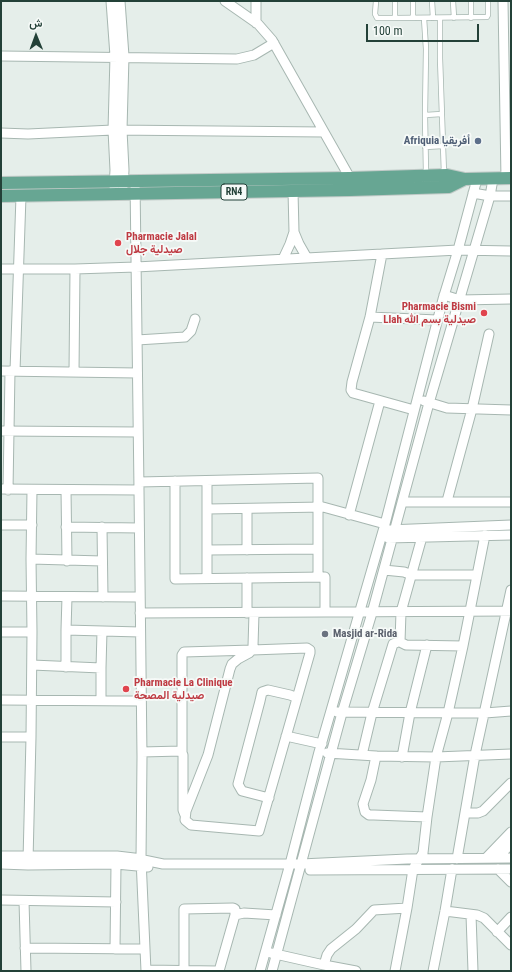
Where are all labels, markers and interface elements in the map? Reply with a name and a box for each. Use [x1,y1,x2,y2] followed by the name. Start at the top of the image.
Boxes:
[16,16,56,56] north arrow
[368,16,481,42] scale bar
[29,17,43,30] text: ش
[373,24,403,38] text: 100 m
[404,134,470,148] place label: Afriquia أفريقيا
[473,136,483,146] marker: Afriquia أفريقيا
[221,184,247,200] road number: RN4
[126,230,197,256] place label: Pharmacie Jalal صيدلية جلال
[113,238,123,248] marker: Pharmacie Jalal صيدلية جلال
[383,300,476,326] place label: Pharmacie Bismi Llah صيدلية بسم الله
[479,308,489,318] marker: Pharmacie Bismi Llah صيدلية بسم الله
[333,627,397,641] place label: Masjid ar-Rida
[320,629,330,639] marker: Masjid ar-Rida
[134,676,233,702] place label: Pharmacie La Clinique صيدلية المصحة
[121,684,131,694] marker: Pharmacie La Clinique صيدلية المصحة

